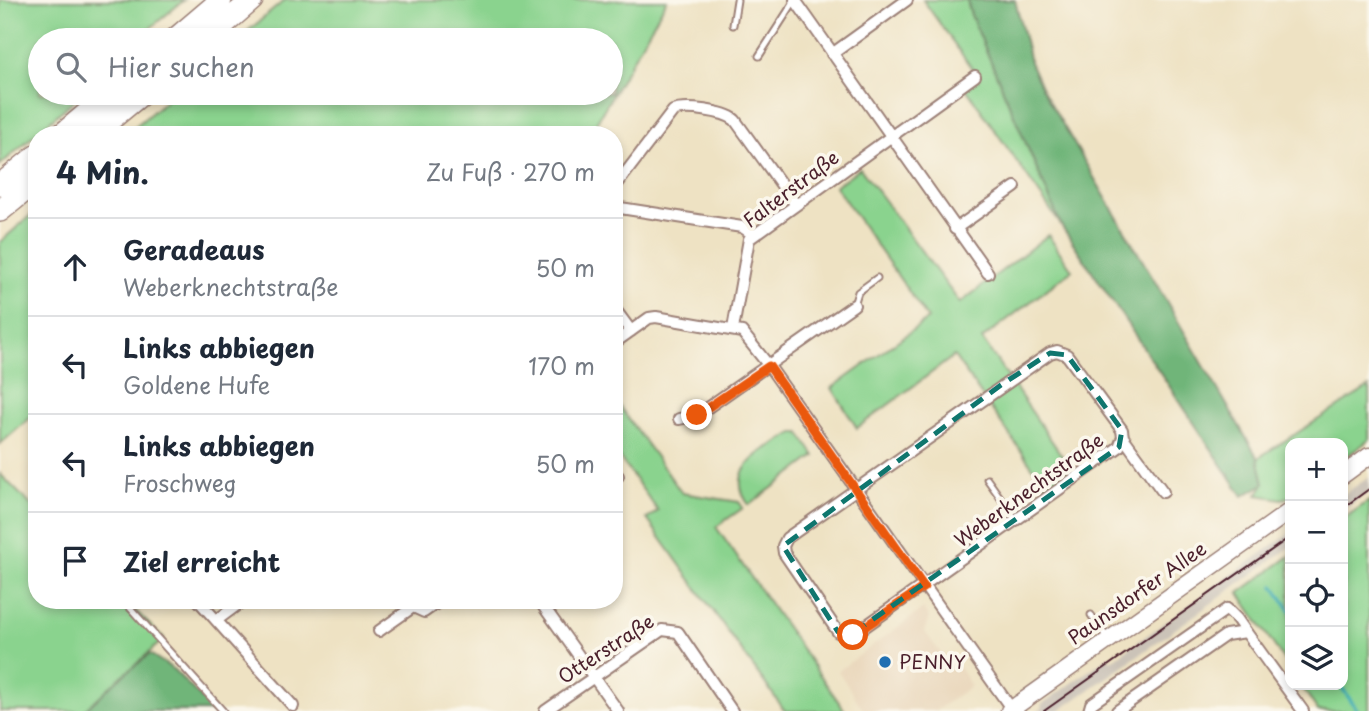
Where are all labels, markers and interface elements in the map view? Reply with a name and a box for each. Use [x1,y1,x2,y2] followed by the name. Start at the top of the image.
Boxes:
[28,28,623,105] search box
[108,47,255,86] text: Hier suchen
[52,48,90,86] icon: search
[737,143,844,234] street label: Falterstraße
[56,149,149,194] text: 4 Min.
[426,154,595,189] text: Zu Fuß · 270 m
[123,230,265,269] text: Geradeaus
[56,248,94,286] icon: ahead
[535,250,595,285] text: 50 m
[123,269,338,304] text: Weberknechtstraße
[123,328,315,367] text: Links abbiegen
[56,346,94,384] icon: left
[528,348,595,383] text: 170 m
[123,367,270,402] text: Goldene Hufe
[681,399,712,430] route end
[123,426,315,465] text: Links abbiegen
[948,426,1109,553] street label: Weberknechtstraße
[1285,438,1348,690] map controls
[1285,438,1348,501] button: +
[56,444,94,482] icon: left
[535,446,595,481] text: 50 m
[123,465,237,500] text: Froschweg
[1285,501,1348,564] button: −
[1062,534,1211,650] street label: Paunsdorfer Allee
[56,542,94,580] icon: arrive
[123,542,281,581] text: Ziel erreicht
[1285,564,1348,627] button: locate
[552,607,659,690] street label: Otterstraße
[837,619,868,650] route start
[1285,627,1348,690] button: layers
[899,647,966,675] place label: PENNY
[877,654,893,670] marker: PENNY

